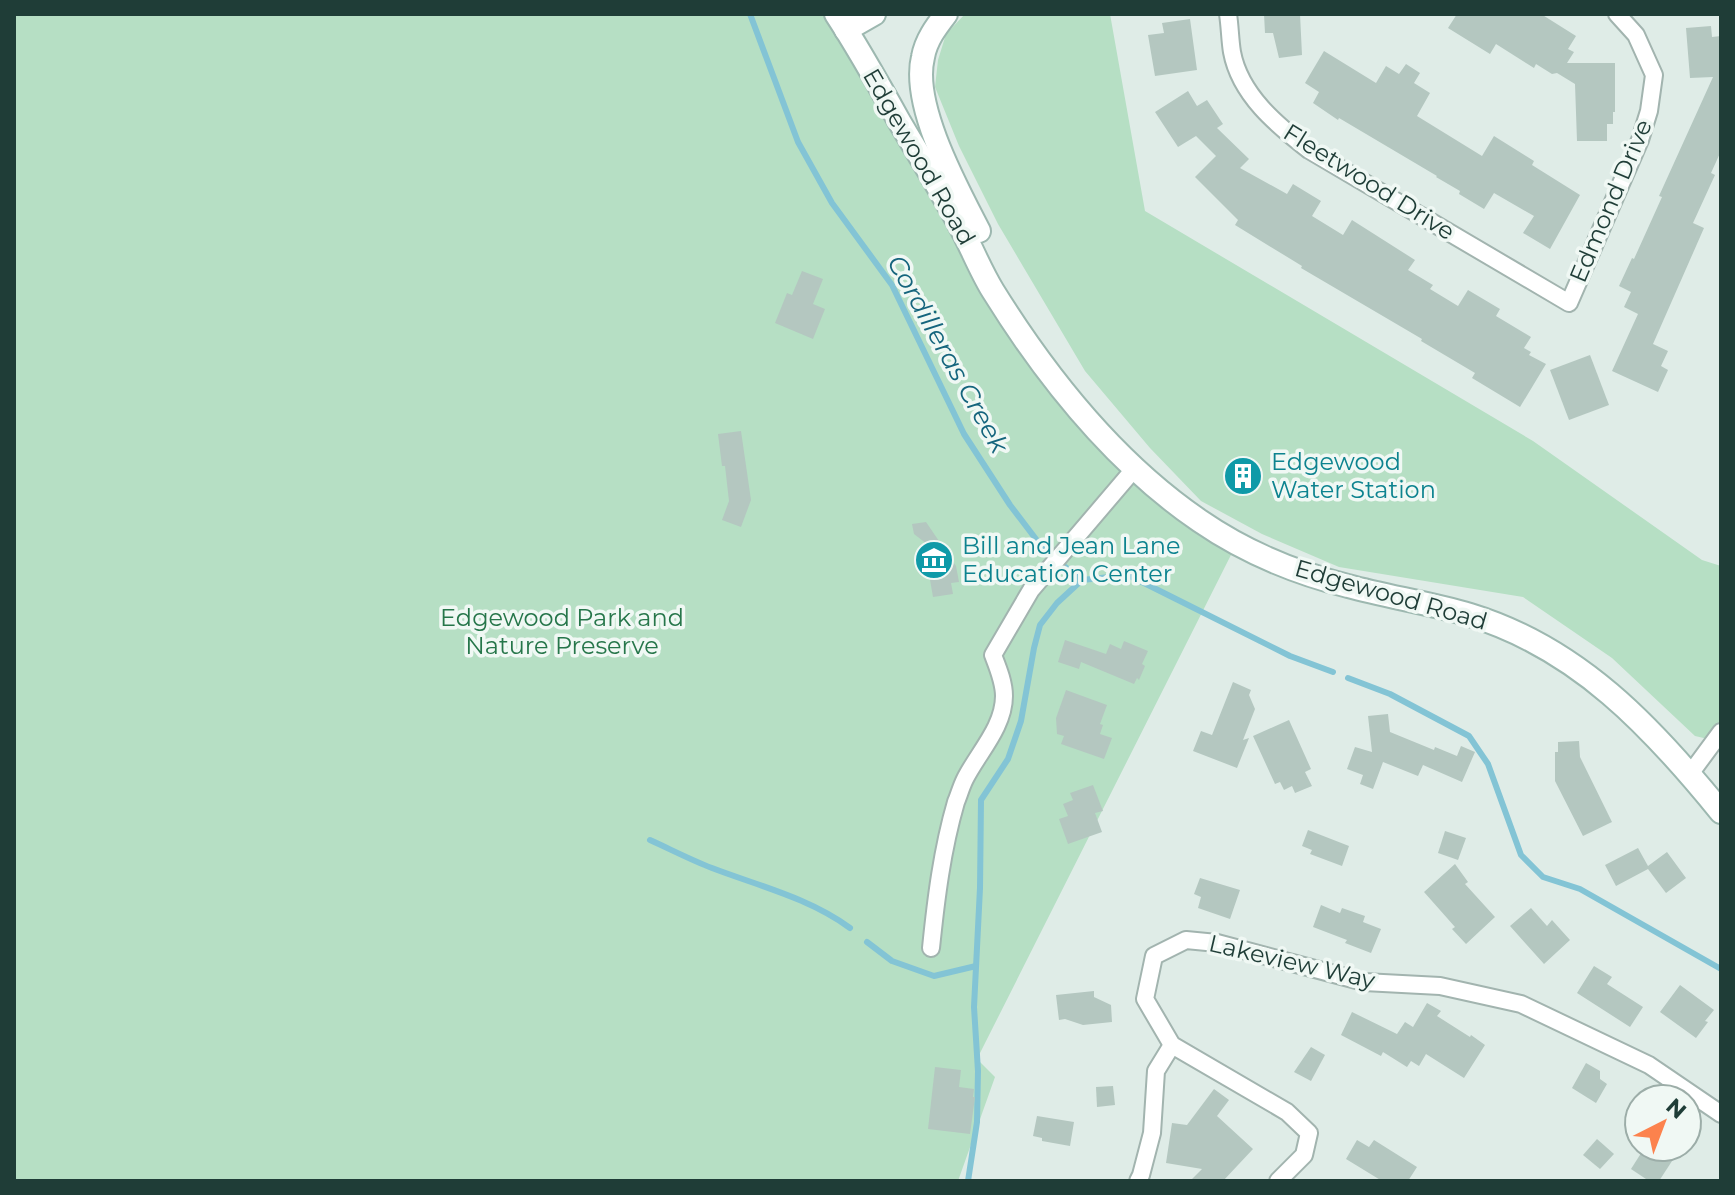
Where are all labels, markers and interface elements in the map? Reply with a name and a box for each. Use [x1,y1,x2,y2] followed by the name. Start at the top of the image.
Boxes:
[857,63,982,250] street label: Edgewood Road
[1563,115,1658,287] street label: Edmond Drive
[1278,117,1460,246] street label: Fleetwood Drive
[880,249,1016,460] water label: Cordilleras Creek
[1271,447,1436,504] place label: Edgewood Water Station
[1222,455,1264,497] building icon: Edgewood Water Station
[962,531,1181,588] place label: Bill and Jean Lane Education Center
[913,539,955,581] museum icon: Bill and Jean Lane Education Center
[1292,553,1491,636] street label: Edgewood Road
[440,603,684,660] park label: Edgewood Park and Nature Preserve
[1206,928,1378,995] street label: Lakeview Way
[1623,1083,1703,1163] north arrow
[1660,1093,1692,1124] text: N

